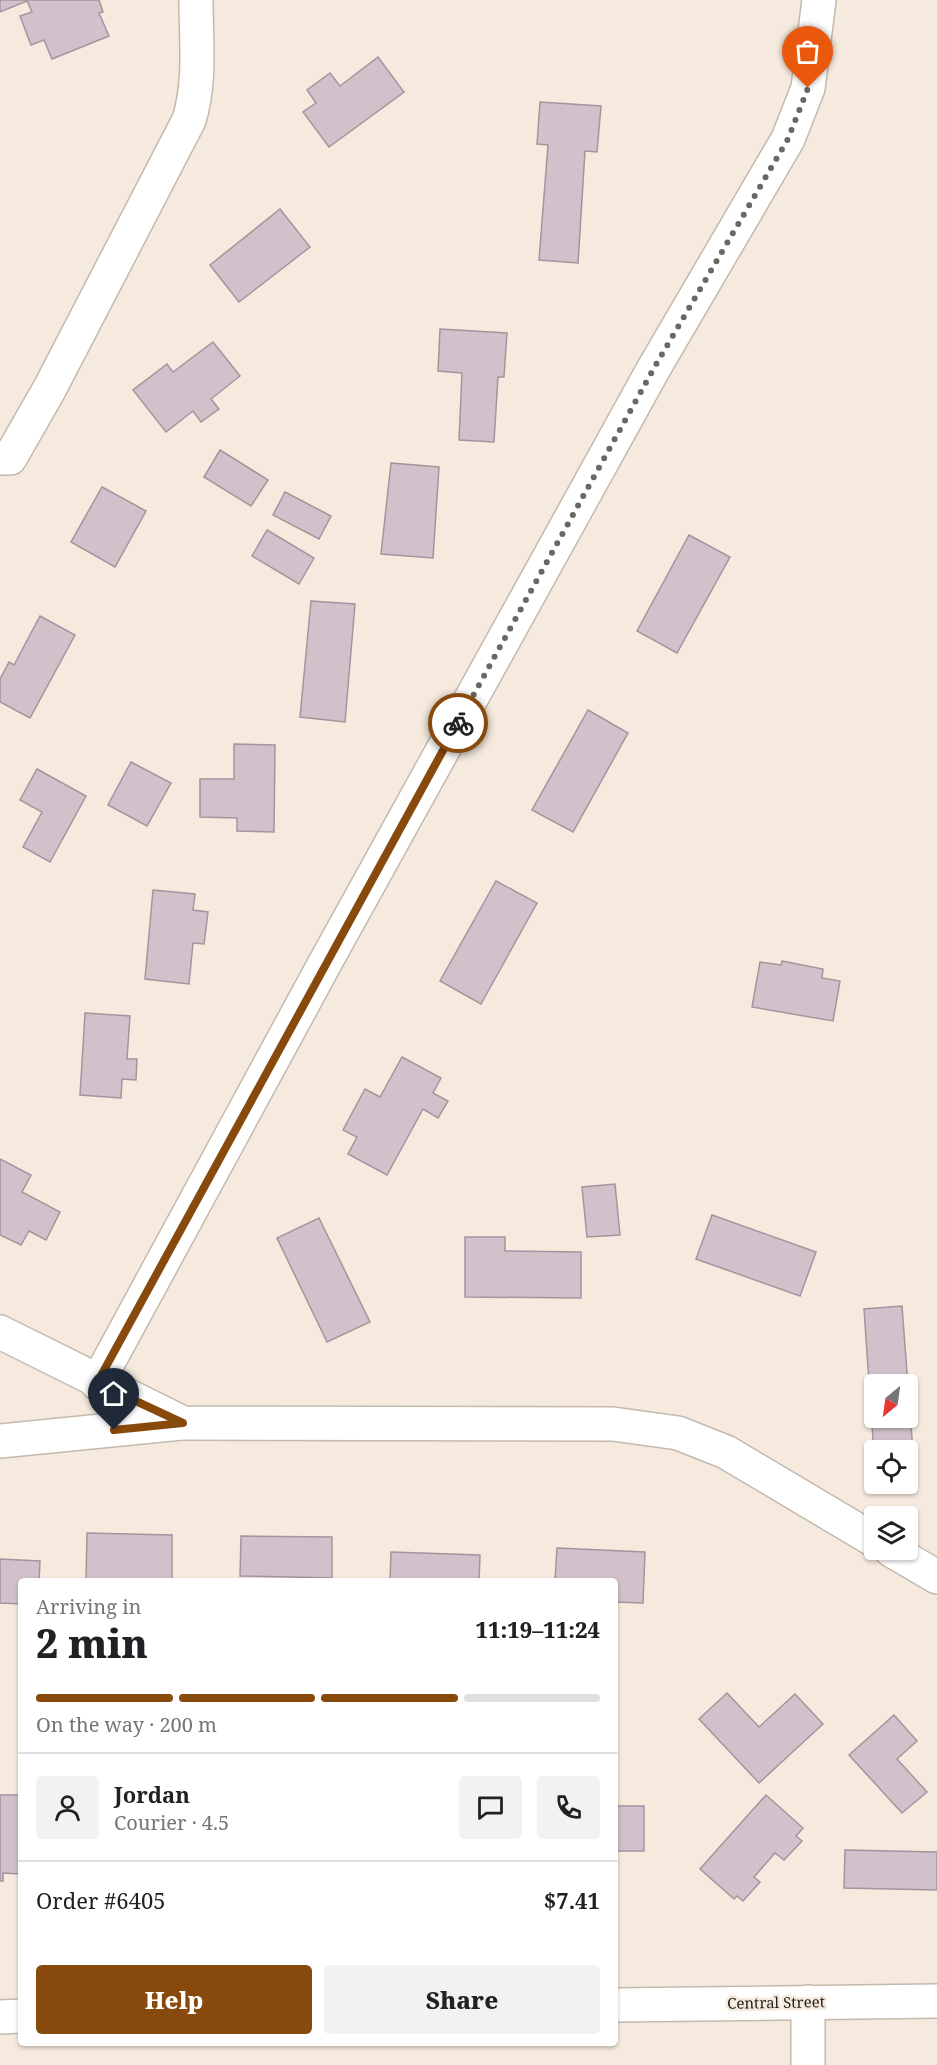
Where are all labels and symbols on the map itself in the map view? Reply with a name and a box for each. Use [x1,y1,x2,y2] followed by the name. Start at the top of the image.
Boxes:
[782,26,833,88] pin
[428,693,488,753] courier
[88,1368,139,1430] pin
[864,1374,918,1428] north arrow
[727,1991,825,2013] street label: Central Street

